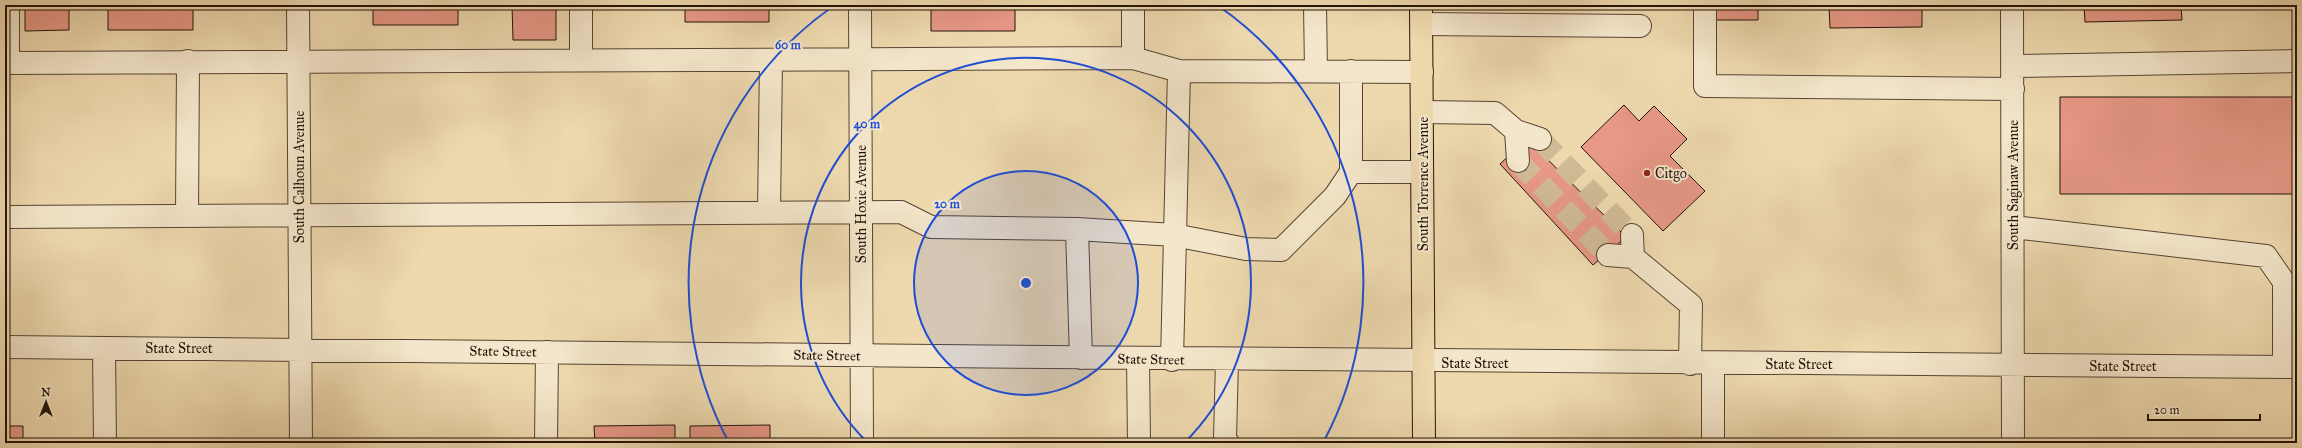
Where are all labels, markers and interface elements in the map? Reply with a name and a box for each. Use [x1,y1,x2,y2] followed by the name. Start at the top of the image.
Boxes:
[775,38,802,52] text: 60 m
[291,111,308,243] street label: South Calhoun Avenue
[854,117,881,132] text: 40 m
[1415,117,1432,251] street label: South Torrence Avenue
[2005,120,2022,250] street label: South Saginaw Avenue
[853,145,870,263] street label: South Hoxie Avenue
[1655,165,1687,182] place label: Citgo
[1642,168,1652,178] marker: Citgo
[934,197,961,211] text: 20 m
[1019,276,1033,290] centre of rings
[145,340,213,357] street label: State Street
[469,342,537,361] street label: State Street
[793,346,861,365] street label: State Street
[1117,350,1185,369] street label: State Street
[1441,355,1509,372] street label: State Street
[1765,356,1833,373] street label: State Street
[2089,358,2157,375] street label: State Street
[26,382,66,422] north arrow
[41,386,51,399] text: N
[2148,396,2260,422] scale bar
[2154,403,2180,417] text: 20 m

